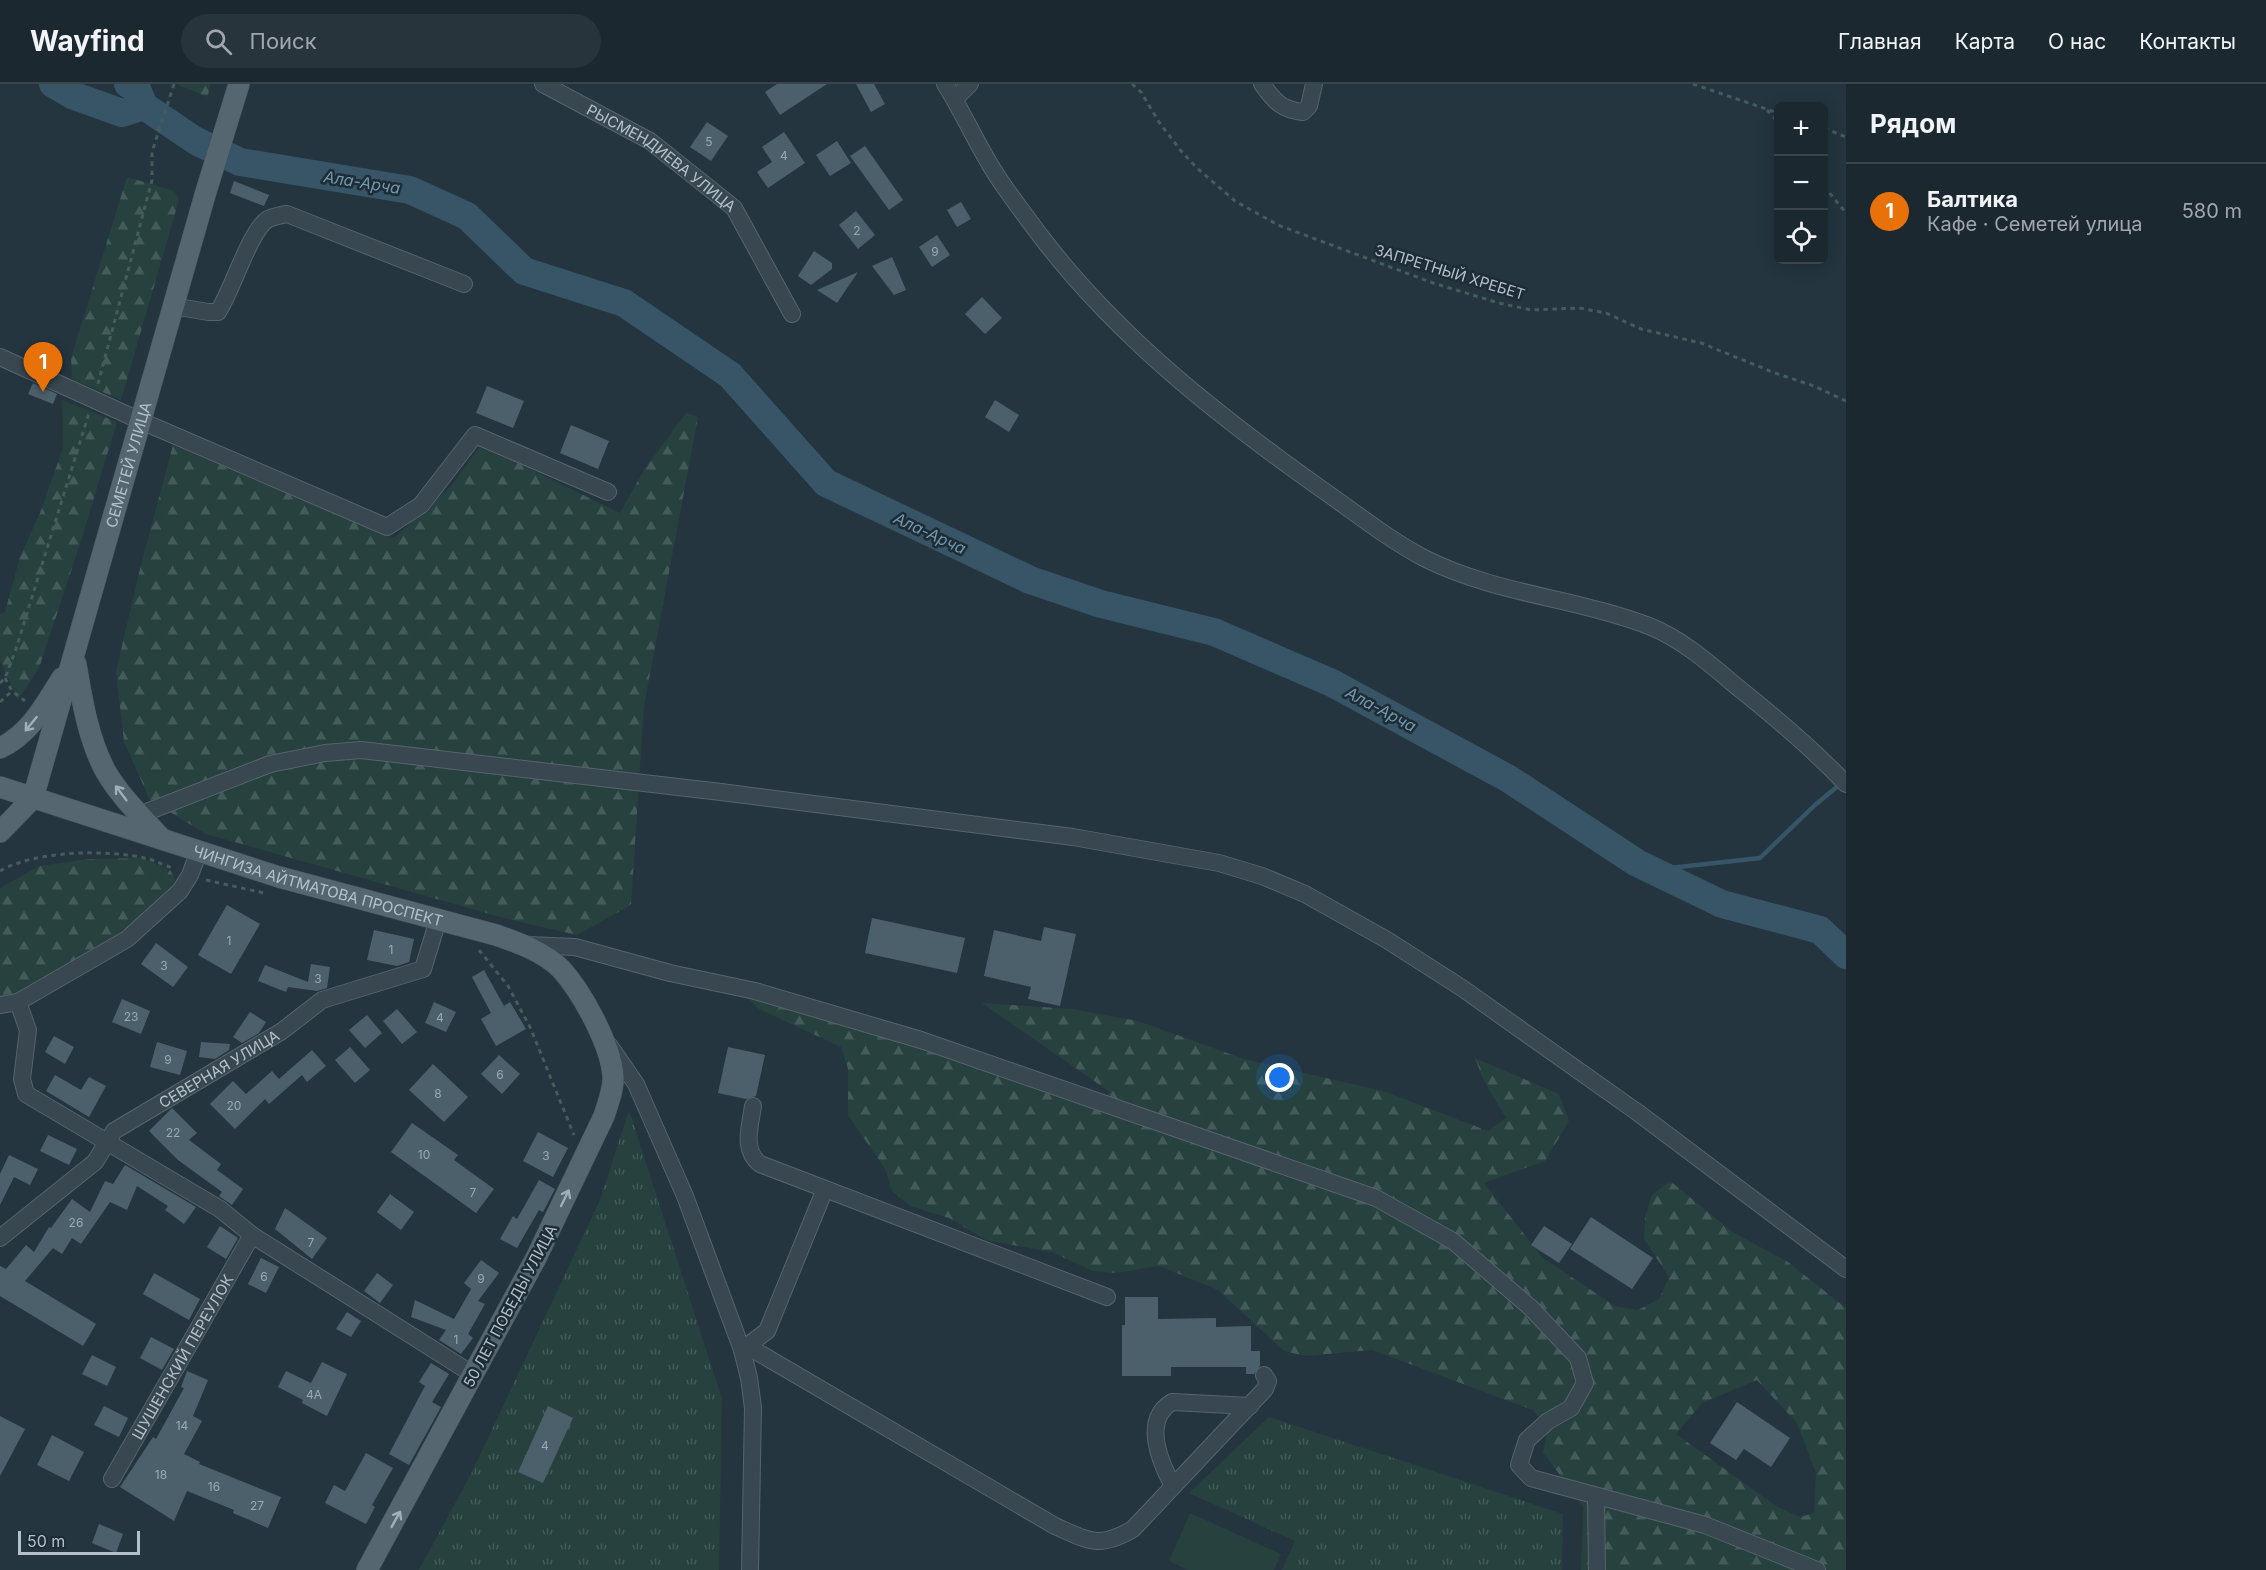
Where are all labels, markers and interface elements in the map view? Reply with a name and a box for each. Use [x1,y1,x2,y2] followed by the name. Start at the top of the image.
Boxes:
[181,14,601,68] search box
[30,24,145,58] text: Wayfind
[202,25,235,58] icon: search
[250,28,317,54] text: Поиск
[1838,29,1922,54] text: Главная
[1955,29,2015,54] text: Карта
[2048,29,2106,54] text: О нас
[2139,29,2236,54] text: Контакты
[584,100,740,216] street label: РЫСМЕНДИЕВА УЛИЦА
[1774,102,1828,264] map controls
[1774,102,1828,156] button: +
[1870,108,1956,139] text: Рядом
[705,134,713,149] house number: 5
[780,148,788,163] house number: 4
[1774,156,1828,210] button: −
[321,166,402,198] water label: Ала-Арча
[1927,186,2018,212] text: Балтика
[1885,199,1894,223] text: 1
[2182,199,2242,223] text: 580 m
[1774,210,1828,264] button: locate
[1927,212,2142,236] text: Кафе · Семетей улица
[853,223,861,238] house number: 2
[1373,240,1527,304] street label: ЗАПРЕТНЫЙ ХРЕБЕТ
[931,244,939,259] house number: 9
[24,342,63,392] pin: 1
[101,400,155,530] street label: СЕМЕТЕЙ УЛИЦА
[890,507,969,558] water label: Ала-Арча
[1341,682,1420,736] water label: Ала-Арча
[25,715,38,731] one-way arrow
[115,785,128,801] one-way arrow
[191,840,445,930] street label: ЧИНГИЗА АЙТМАТОВА ПРОСПЕКТ
[227,933,231,948] house number: 1
[389,942,393,957] house number: 1
[160,958,168,973] house number: 3
[314,971,322,986] house number: 3
[124,1009,138,1024] house number: 23
[436,1010,444,1025] house number: 4
[155,1025,283,1112] street label: СЕВЕРНАЯ УЛИЦА
[164,1052,172,1067] house number: 9
[1265,1063,1294,1092] your location
[496,1067,504,1082] house number: 6
[434,1086,442,1101] house number: 8
[227,1098,241,1113] house number: 20
[166,1125,180,1140] house number: 22
[418,1147,430,1162] house number: 10
[542,1148,550,1163] house number: 3
[470,1185,477,1200] house number: 7
[560,1189,572,1207] one-way arrow
[69,1215,83,1230] house number: 26
[459,1222,561,1390] street label: 50 ЛЕТ ПОБЕДЫ УЛИЦА
[308,1235,315,1250] house number: 7
[260,1269,268,1284] house number: 6
[127,1271,237,1443] street label: ШУШЕНСКИЙ ПЕРЕУЛОК
[477,1271,485,1286] house number: 9
[454,1332,458,1347] house number: 1
[306,1387,322,1402] house number: 4А
[176,1418,189,1433] house number: 14
[541,1438,549,1453] house number: 4
[155,1467,167,1482] house number: 18
[208,1479,220,1494] house number: 16
[250,1498,264,1513] house number: 27
[390,1511,402,1528] one-way arrow
[18,1528,140,1556] scale bar
[27,1531,65,1551] text: 50 m

